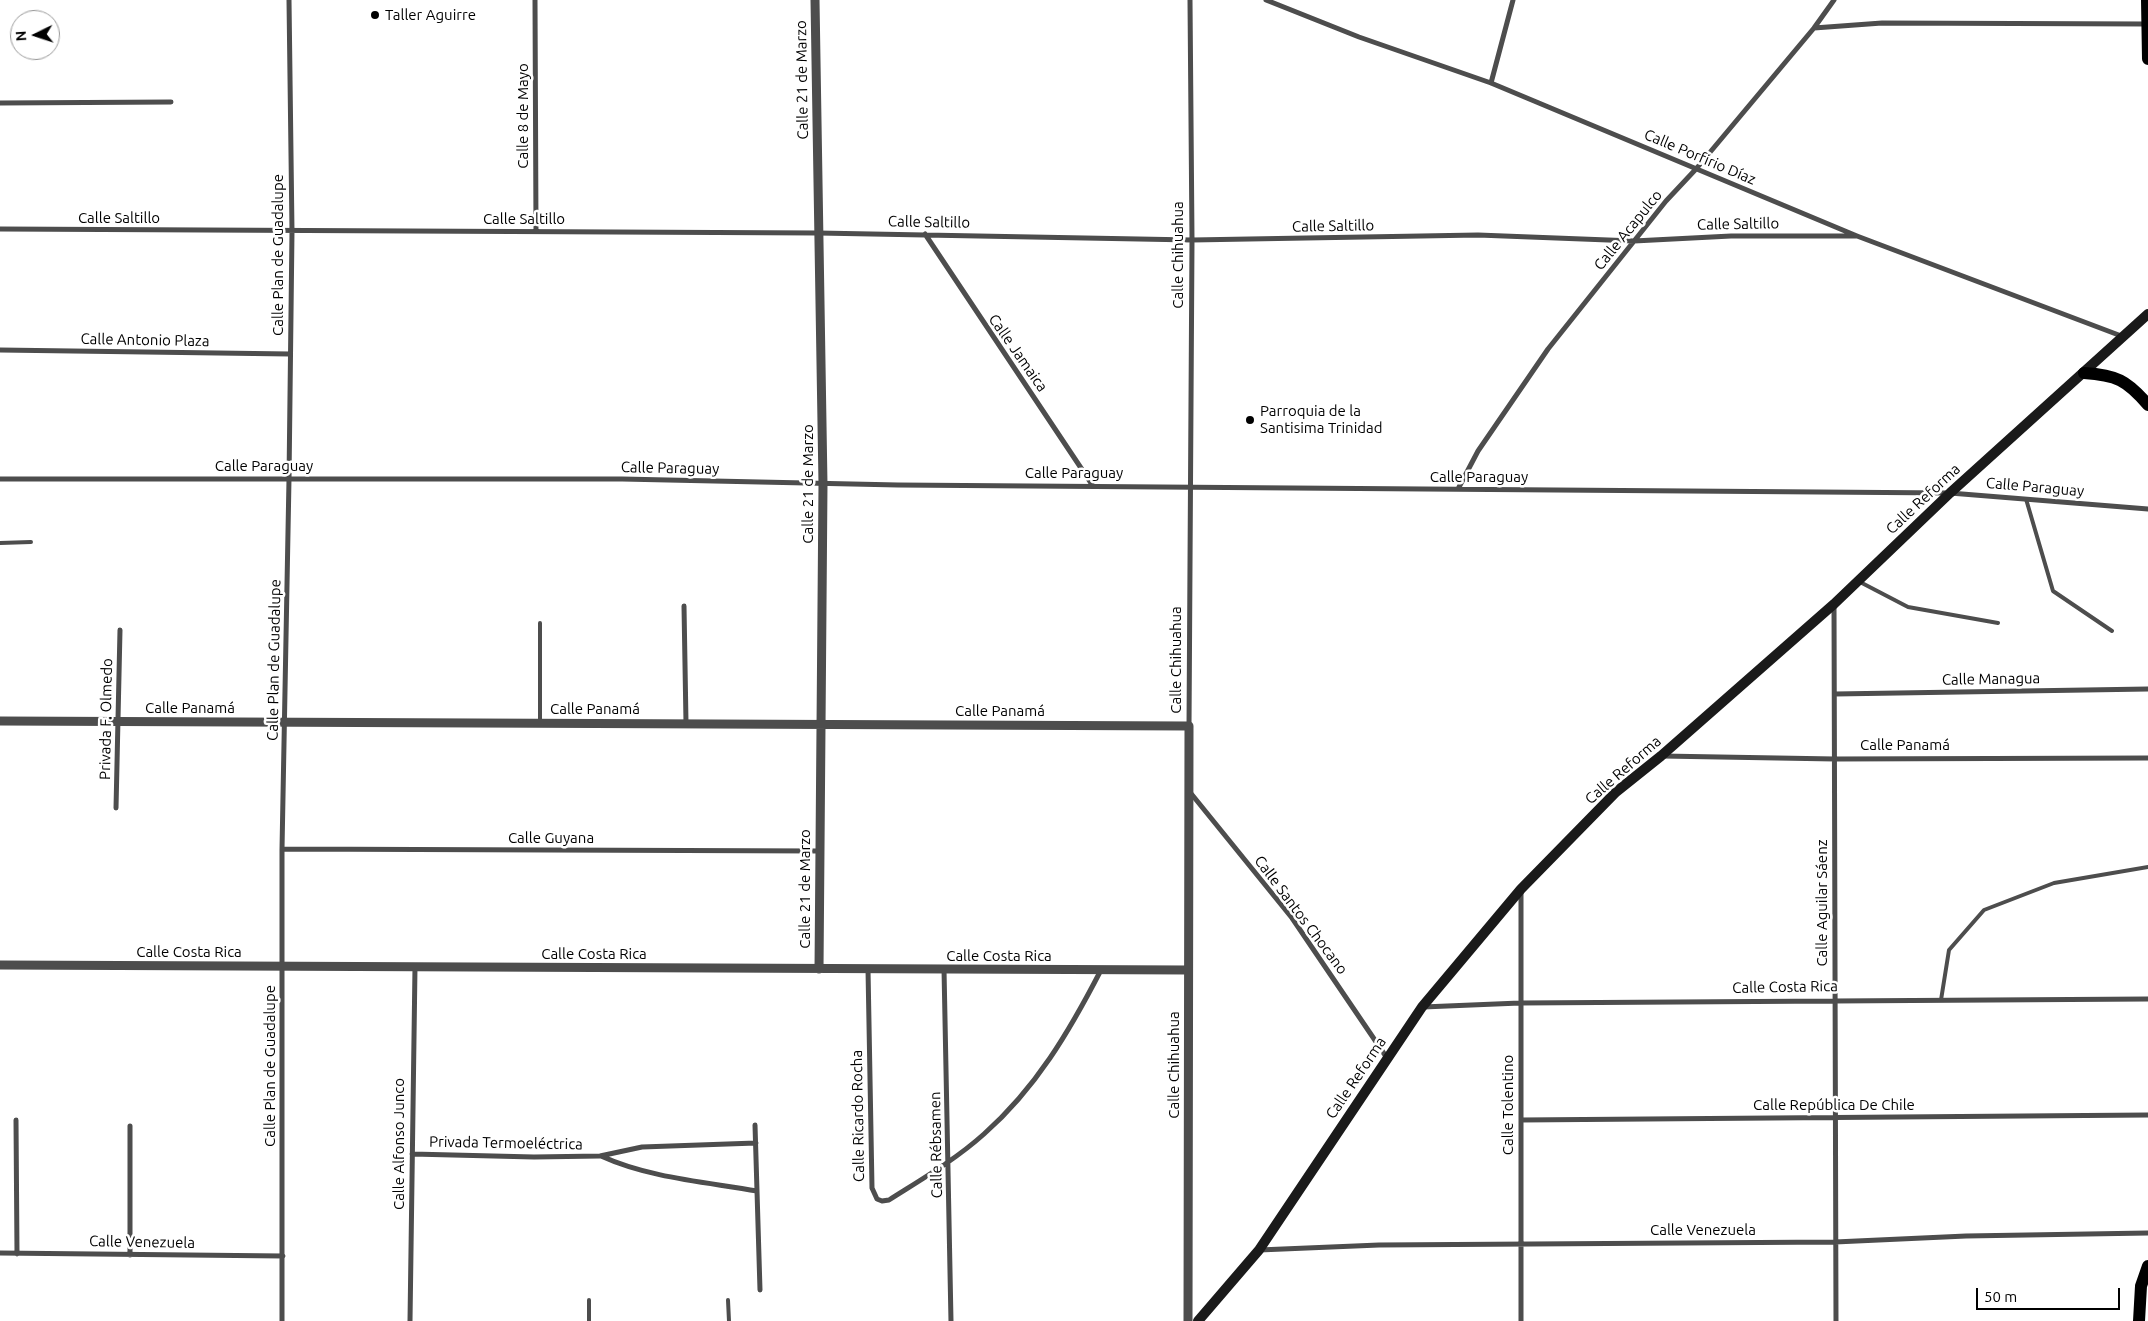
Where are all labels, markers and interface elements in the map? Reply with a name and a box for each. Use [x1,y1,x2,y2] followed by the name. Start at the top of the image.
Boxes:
[385,6,476,24] place label: Taller Aguirre
[369,9,381,21] marker: Taller Aguirre
[10,10,60,60] north arrow
[792,20,812,140] street label: Calle 21 de Marzo
[13,30,29,42] text: N
[514,63,532,169] street label: Calle 8 de Mayo
[1641,125,1759,189] street label: Calle Porfirio Díaz
[269,174,287,336] street label: Calle Plan de Guadalupe
[1590,186,1666,274] street label: Calle Acapulco
[1169,201,1187,309] street label: Calle Chihuahua
[78,209,160,227] street label: Calle Saltillo
[483,210,565,228] street label: Calle Saltillo
[888,212,970,232] street label: Calle Saltillo
[1697,214,1779,234] street label: Calle Saltillo
[1292,216,1374,236] street label: Calle Saltillo
[985,311,1051,395] street label: Calle Jamaica
[80,330,210,350] street label: Calle Antonio Plaza
[1260,402,1383,437] place label: Parroquia de la Santisima Trinidad
[1244,414,1256,426] marker: Parroquia de la Santisima Trinidad
[799,424,817,544] street label: Calle 21 de Marzo
[215,457,313,475] street label: Calle Paraguay
[621,458,719,478] street label: Calle Paraguay
[1882,460,1964,538] street label: Calle Reforma
[1025,464,1123,482] street label: Calle Paraguay
[1430,468,1528,486] street label: Calle Paraguay
[1985,474,2085,500] street label: Calle Paraguay
[264,579,284,741] street label: Calle Plan de Guadalupe
[1167,606,1185,714] street label: Calle Chihuahua
[96,658,116,780] street label: Privada F. Olmedo
[1942,669,2040,689] street label: Calle Managua
[145,699,235,717] street label: Calle Panamá
[550,700,640,718] street label: Calle Panamá
[955,702,1045,720] street label: Calle Panamá
[1581,732,1665,808] street label: Calle Reforma
[1860,736,1950,754] street label: Calle Panamá
[508,829,594,847] street label: Calle Guyana
[796,829,814,949] street label: Calle 21 de Marzo
[1813,839,1831,967] street label: Calle Aguilar Sáenz
[1251,852,1351,978] street label: Calle Santos Chocano
[136,943,242,961] street label: Calle Costa Rica
[541,945,647,963] street label: Calle Costa Rica
[946,947,1052,965] street label: Calle Costa Rica
[1732,977,1838,997] street label: Calle Costa Rica
[261,985,279,1147] street label: Calle Plan de Guadalupe
[1165,1011,1183,1119] street label: Calle Chihuahua
[1322,1034,1390,1122] street label: Calle Reforma
[848,1050,868,1182] street label: Calle Ricardo Rocha
[1499,1055,1517,1155] street label: Calle Tolentino
[390,1078,408,1210] street label: Calle Alfonso Junco
[926,1091,946,1199] street label: Calle Rébsamen
[1753,1096,1915,1114] street label: Calle República De Chile
[429,1133,583,1153] street label: Privada Termoeléctrica
[1650,1221,1756,1239] street label: Calle Venezuela
[89,1232,195,1252] street label: Calle Venezuela
[1978,1278,2122,1310] scale bar
[1984,1288,2017,1305] text: 50 m

